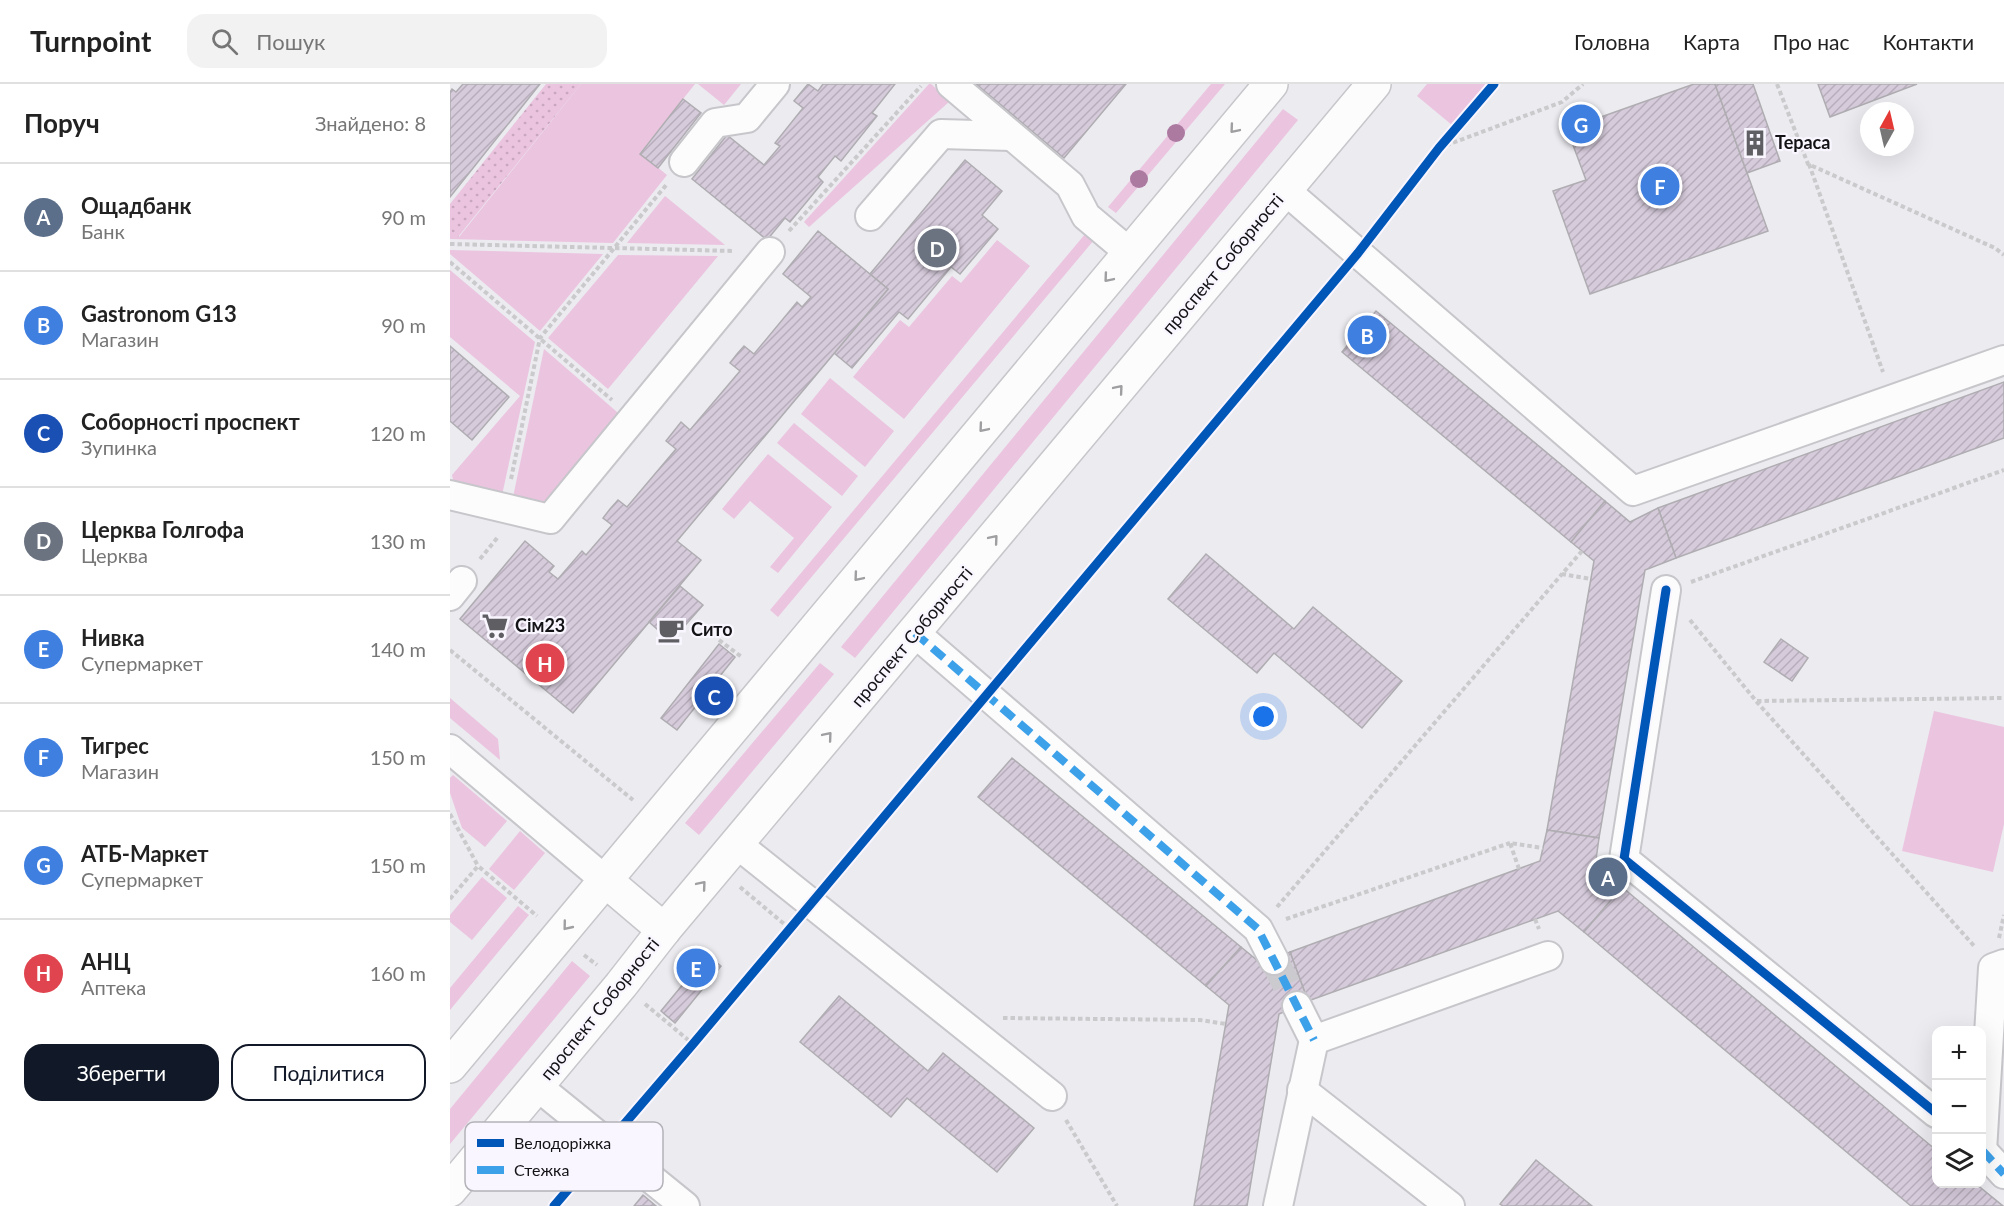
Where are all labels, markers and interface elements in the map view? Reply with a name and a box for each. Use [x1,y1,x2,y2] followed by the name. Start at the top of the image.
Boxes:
[187,14,607,68] search box
[30,24,151,58] text: Turnpoint
[208,25,241,58] icon: search
[256,28,325,55] text: Пошук
[1574,29,1650,54] text: Головна
[1683,29,1740,54] text: Карта
[1773,29,1849,54] text: Про нас
[1882,29,1974,54] text: Контакти
[1562,102,1600,147] pin: G
[1860,102,1914,156] north arrow
[24,107,100,139] text: Поруч
[315,111,426,135] text: Знайдено: 8
[1230,122,1241,133] one-way arrow
[1740,128,1770,158] building icon: Тераса
[1775,131,1830,153] place label: Тераса
[1640,164,1680,208] pin: F
[1157,189,1288,338] street label: проспект Соборності
[81,192,191,219] text: Ощадбанк
[37,205,50,229] text: A
[381,205,426,229] text: 90 m
[81,219,125,243] text: Банк
[918,226,956,270] pin: D
[1105,271,1116,282] one-way arrow
[81,300,237,327] text: Gastronom G13
[1348,312,1386,358] pin: B
[37,313,50,337] text: B
[381,313,426,337] text: 90 m
[81,327,159,351] text: Магазин
[1111,385,1122,396] one-way arrow
[81,408,300,435] text: Соборності проспект
[37,421,50,445] text: C
[370,421,426,445] text: 120 m
[979,421,990,432] one-way arrow
[81,435,157,459] text: Зупинка
[81,516,244,543] text: Церква Голгофа
[36,529,51,553] text: D
[370,529,426,553] text: 130 m
[986,535,997,546] one-way arrow
[81,543,148,567] text: Церква
[846,562,977,711] street label: проспект Соборності
[854,570,865,581] one-way arrow
[480,611,510,641] supermarket icon: Сім23
[515,614,565,636] place label: Сім23
[656,615,686,645] cafe icon: Сито
[691,618,733,640] place label: Сито
[81,624,145,651] text: Нивка
[38,637,49,661] text: E
[370,637,426,661] text: 140 m
[526,640,565,686] pin: H
[81,651,203,675] text: Супермаркет
[694,674,734,718] pin: C
[1249,702,1278,731] your location
[81,732,149,759] text: Тигрес
[821,732,832,743] one-way arrow
[38,745,49,769] text: F
[370,745,426,769] text: 150 m
[81,759,159,783] text: Магазин
[81,840,209,867] text: АТБ-Маркет
[36,853,51,877] text: G
[370,853,426,877] text: 150 m
[1588,854,1628,900] pin: A
[81,867,203,891] text: Супермаркет
[695,881,706,892] one-way arrow
[564,919,575,930] one-way arrow
[535,933,663,1084] street label: проспект Соборності
[676,946,716,990] pin: E
[81,948,131,975] text: АНЦ
[36,961,51,985] text: H
[370,961,426,985] text: 160 m
[81,975,146,999] text: Аптека
[1932,1026,1986,1188] map controls
[1932,1026,1986,1080] button: +
[24,1044,219,1101] button: Зберегти
[231,1044,426,1101] button: Поділитися
[1932,1080,1986,1134] button: −
[465,1122,663,1191] legend
[514,1133,611,1152] text: Велодоріжка
[1932,1134,1986,1188] button: layers
[514,1160,569,1179] text: Стежка

